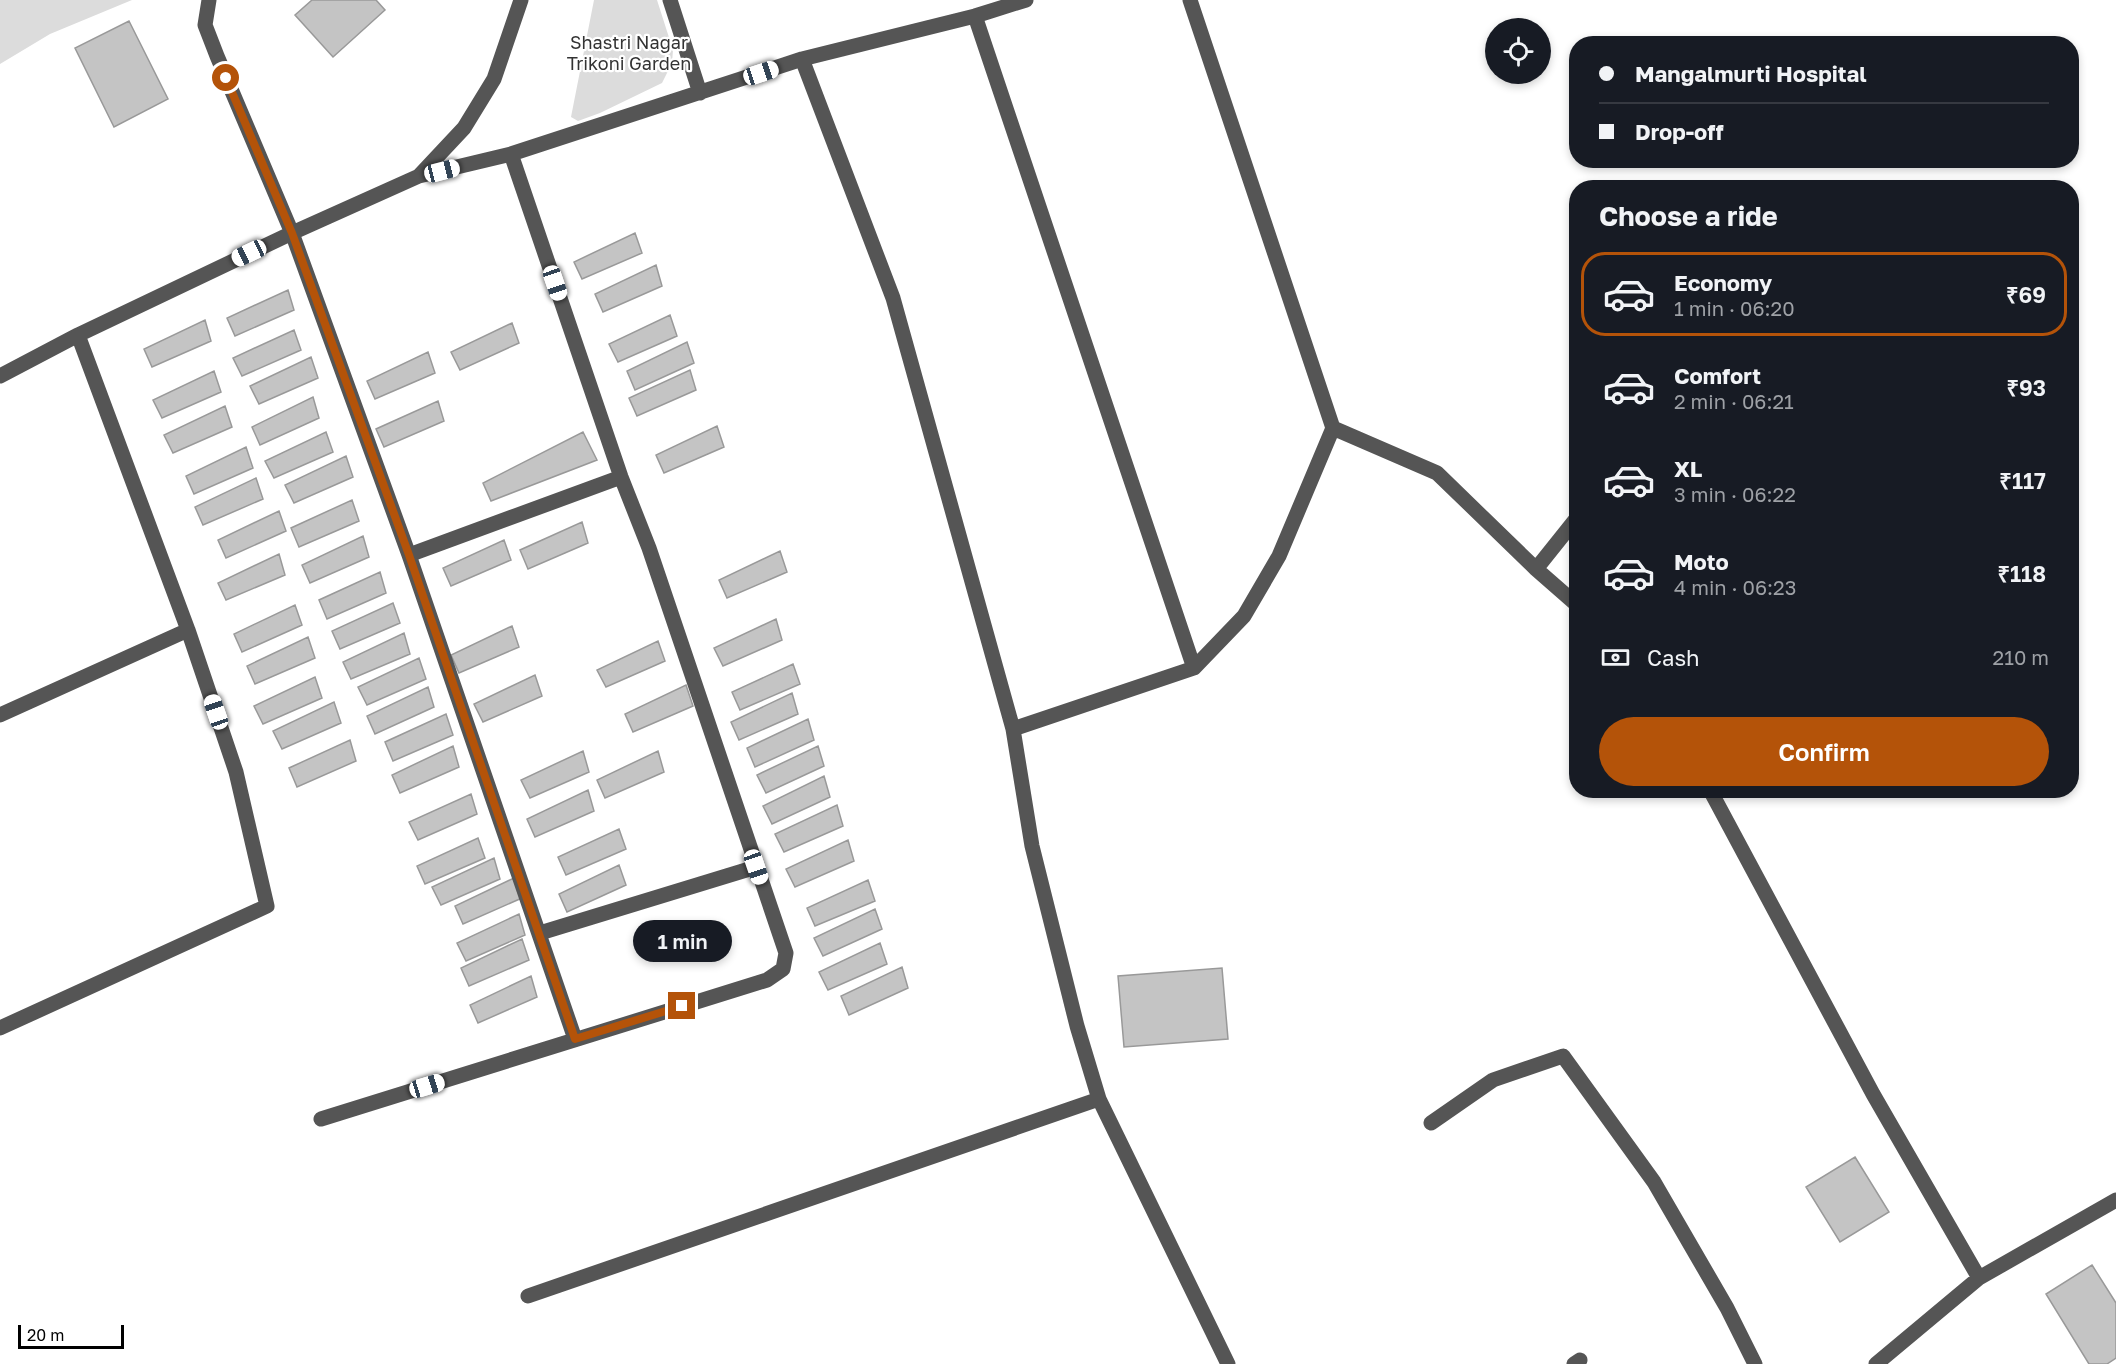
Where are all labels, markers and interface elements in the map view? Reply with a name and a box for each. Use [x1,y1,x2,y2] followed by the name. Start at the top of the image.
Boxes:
[1485,18,1551,84] map controls
[1485,18,1551,84] button: locate
[567,31,691,74] park label: Shastri Nagar Trikoni Garden
[741,59,781,87] car
[1635,60,1867,87] text: Mangalmurti Hospital
[212,64,239,91] route start
[1635,118,1724,145] text: Drop-off
[422,158,462,184] car
[1599,200,1778,232] text: Choose a ride
[229,237,269,269] car
[541,263,569,303] car
[1602,267,1656,321] icon: car
[1674,269,1772,296] text: Economy
[2006,281,2046,308] text: ₹69
[1674,296,1795,320] text: 1 min · 06:20
[1602,360,1656,414] icon: car
[1674,362,1761,389] text: Comfort
[2006,374,2046,401] text: ₹93
[1674,389,1794,413] text: 2 min · 06:21
[1602,453,1656,507] icon: car
[1674,455,1702,482] text: XL
[1999,467,2046,494] text: ₹117
[1674,482,1796,506] text: 3 min · 06:22
[1602,546,1656,600] icon: car
[1674,548,1729,575] text: Moto
[1997,560,2046,587] text: ₹118
[1674,575,1796,599] text: 4 min · 06:23
[1599,641,1632,674] icon: cash
[1647,644,1700,671] text: Cash
[1993,645,2049,669] text: 210 m
[202,692,230,732] car
[1599,717,2049,786] button: Confirm
[742,847,770,887] car
[632,919,732,961] callout: 1 min
[657,929,708,953] text: 1 min
[668,992,695,1019] route end
[407,1072,447,1100] car
[18,1322,124,1350] scale bar
[27,1325,64,1345] text: 20 m

